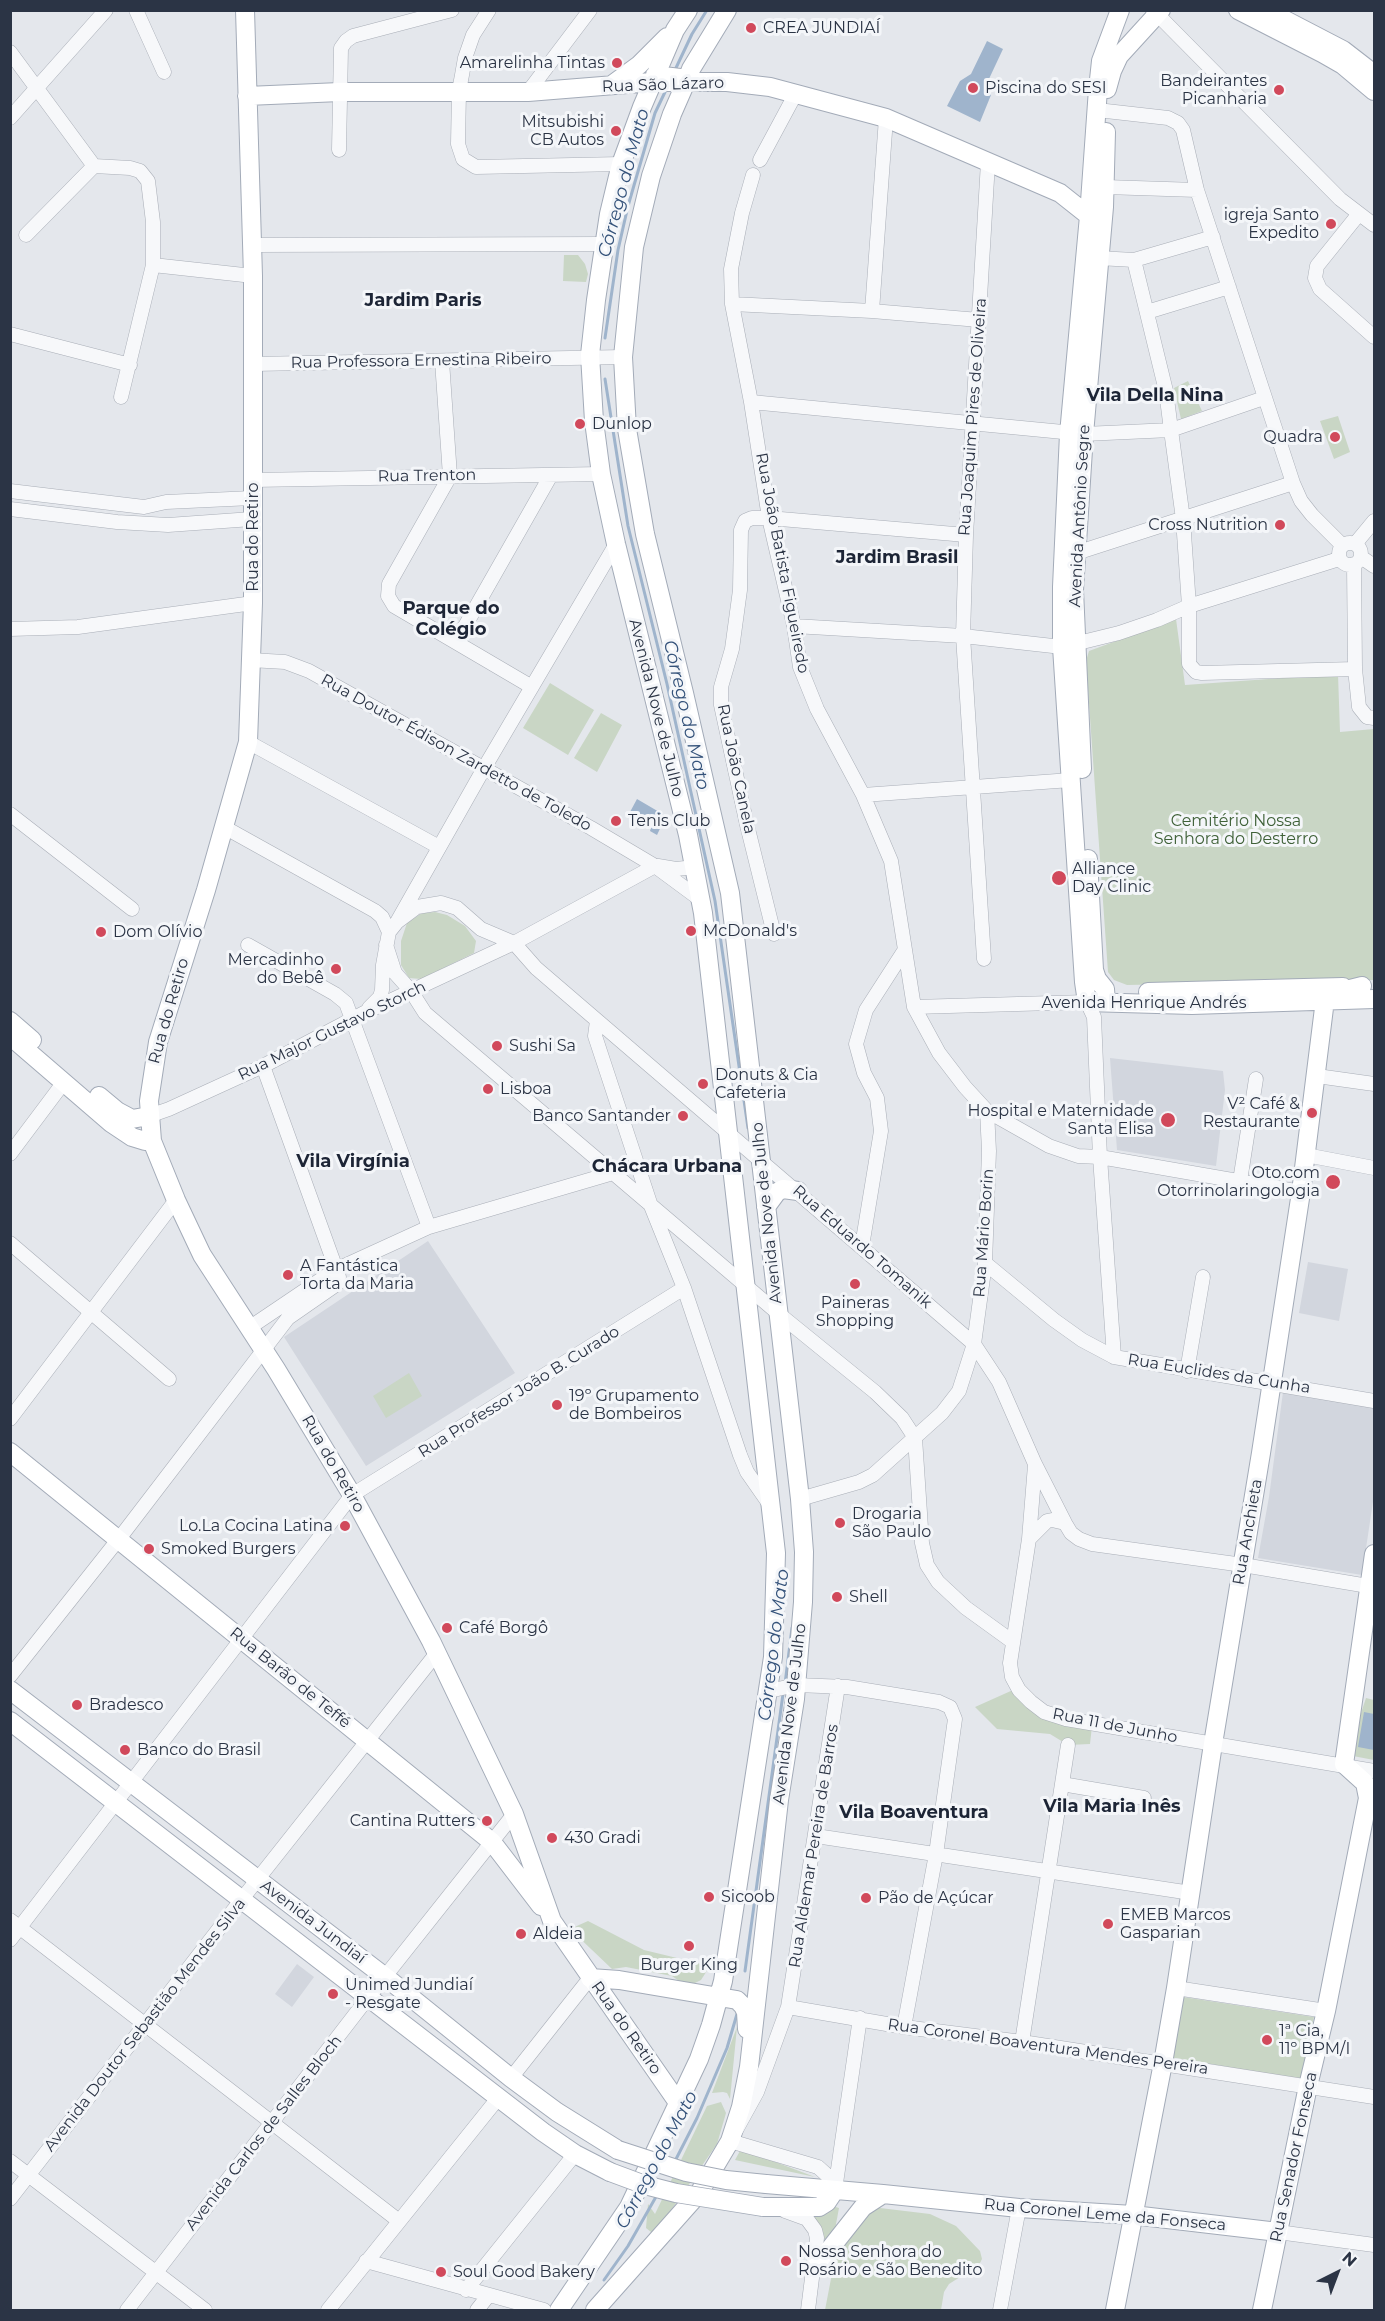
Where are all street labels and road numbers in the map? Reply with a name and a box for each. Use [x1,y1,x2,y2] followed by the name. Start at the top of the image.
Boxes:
[602,73,724,97] street label: Rua São Lázaro
[955,297,991,537] street label: Rua Joaquim Pires de Oliveira
[290,349,552,373] street label: Rua Professora Ernestina Ribeiro
[1066,424,1094,608] street label: Avenida Antônio Segre
[751,451,813,675] street label: Rua João Batista Figueiredo
[378,466,476,486] street label: Rua Trenton
[243,482,263,592] street label: Rua do Retiro
[625,617,687,799] street label: Avenida Nove de Julho
[317,670,595,836] street label: Rua Doutor Édison Zardetto de Toledo
[713,702,759,836] street label: Rua João Canela
[145,956,193,1066] street label: Rua do Retiro
[235,977,429,1085] street label: Rua Major Gustavo Storch
[1041,993,1247,1013] street label: Avenida Henrique Andrés
[748,1121,786,1305] street label: Avenida Nove de Julho
[970,1168,998,1298] street label: Rua Mário Borin
[788,1181,936,1313] street label: Rua Eduardo Tomanik
[415,1322,623,1462] street label: Rua Professor João B. Curado
[1126,1350,1312,1398] street label: Rua Euclides da Cunha
[297,1412,369,1516] street label: Rua do Retiro
[1229,1477,1267,1587] street label: Rua Anchieta
[769,1622,811,1806] street label: Avenida Nove de Julho
[226,1623,354,1733] street label: Rua Barão de Teffé
[1051,1704,1179,1748] street label: Rua 11 de Junho
[785,1723,843,1969] street label: Rua Aldemar Pereira de Barros
[256,1876,370,1968] street label: Avenida Jundiaí
[40,1895,250,2155] street label: Avenida Doutor Sebastião Mendes Silva
[587,1978,665,2078] street label: Rua do Retiro
[886,2015,1210,2079] street label: Rua Coronel Boaventura Mendes Pereira
[182,2032,346,2234] street label: Avenida Carlos de Salles Bloch
[1267,2070,1321,2244] street label: Rua Senador Fonseca
[983,2195,1227,2235] street label: Rua Coronel Leme da Fonseca

